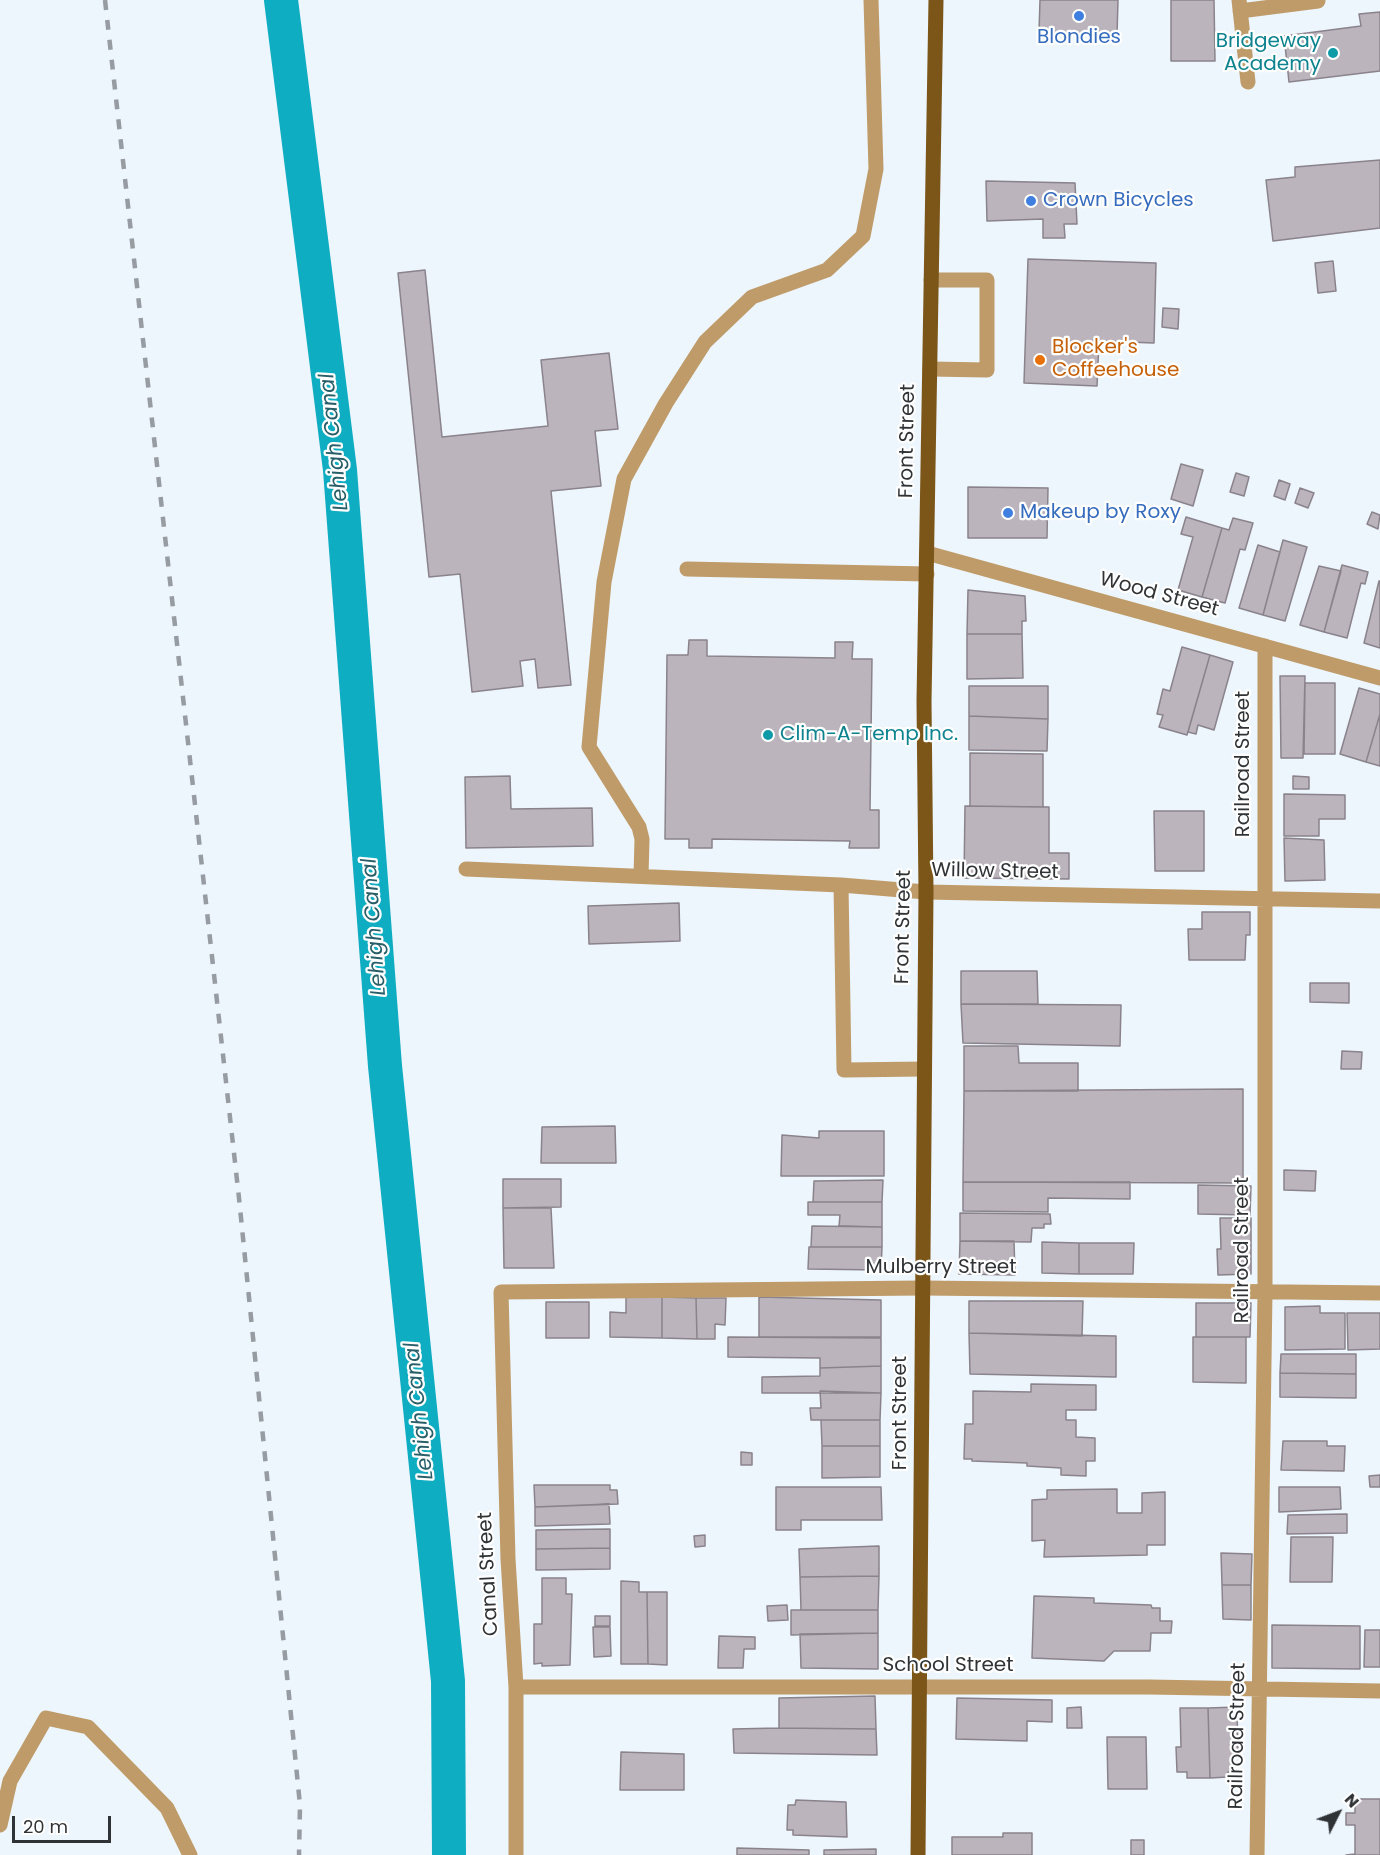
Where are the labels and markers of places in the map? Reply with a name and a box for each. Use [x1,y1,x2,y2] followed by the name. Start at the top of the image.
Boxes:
[1072,9,1086,23] marker: Blondies
[1037,26,1121,50] place label: Blondies
[1216,30,1321,77] place label: Bridgeway Academy
[1326,46,1340,60] marker: Bridgeway Academy
[1043,189,1194,213] place label: Crown Bicycles
[1024,194,1038,208] marker: Crown Bicycles
[1052,336,1179,383] place label: Blocker's Coffeehouse
[1033,353,1047,367] marker: Blocker's Coffeehouse
[1020,501,1181,525] place label: Makeup by Roxy
[1001,506,1015,520] marker: Makeup by Roxy
[780,723,958,747] place label: Clim-A-Temp Inc.
[761,728,775,742] marker: Clim-A-Temp Inc.

